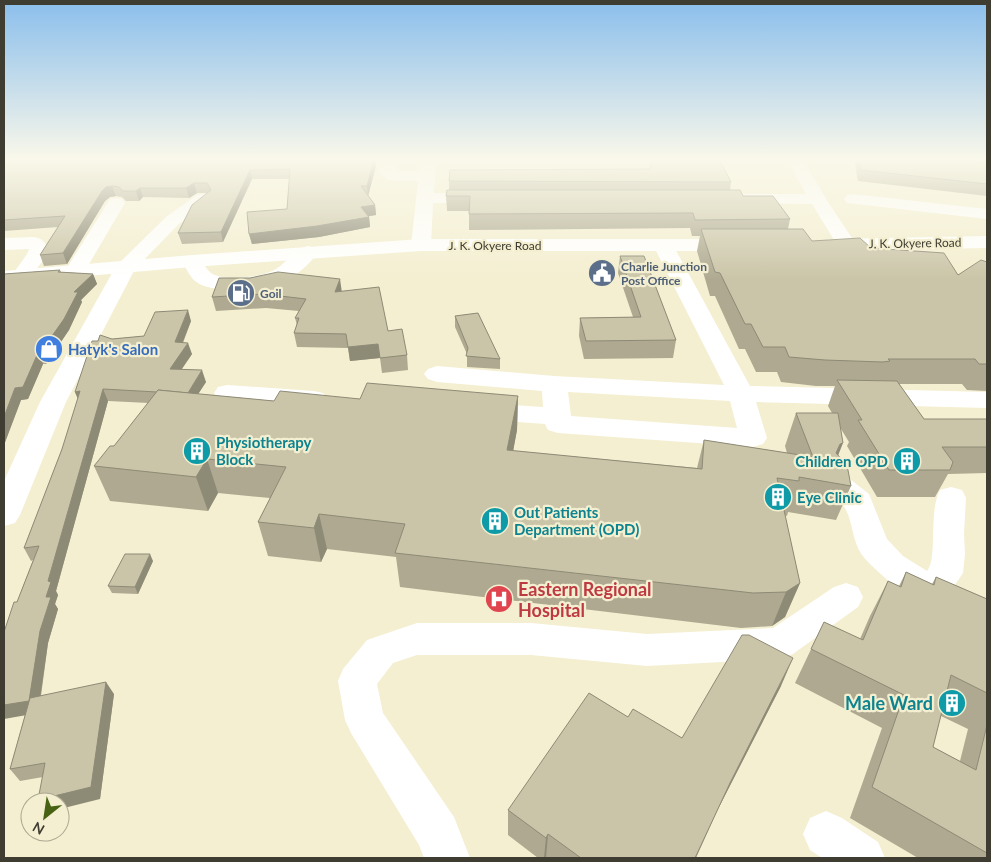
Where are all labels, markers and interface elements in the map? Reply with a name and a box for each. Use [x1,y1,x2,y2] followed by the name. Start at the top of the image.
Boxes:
[868,235,962,251] street label: J. K. Okyere Road
[449,238,541,253] street label: J. K. Okyere Road
[587,258,617,288] public building icon: Charlie Junction Post Office
[621,259,707,288] place label: Charlie Junction Post Office
[226,278,256,308] fuel station icon: Goil
[260,286,282,301] place label: Goil
[34,334,64,364] shop icon: Hatyk's Salon
[68,340,158,358] place label: Hatyk's Salon
[216,433,312,468] place label: Physiotherapy Block
[182,436,212,466] building icon: Physiotherapy Block
[892,446,922,476] building icon: Children OPD
[795,452,888,470] place label: Children OPD
[763,482,793,512] building icon: Eye Clinic
[797,488,862,506] place label: Eye Clinic
[514,503,639,538] place label: Out Patients Department (OPD)
[480,506,510,536] building icon: Out Patients Department (OPD)
[518,578,652,621] place label: Eastern Regional Hospital
[484,584,514,614] hospital icon: Eastern Regional Hospital
[937,688,967,718] building icon: Male Ward
[845,692,933,714] place label: Male Ward
[20,792,70,842] north arrow
[29,819,47,839] text: N

